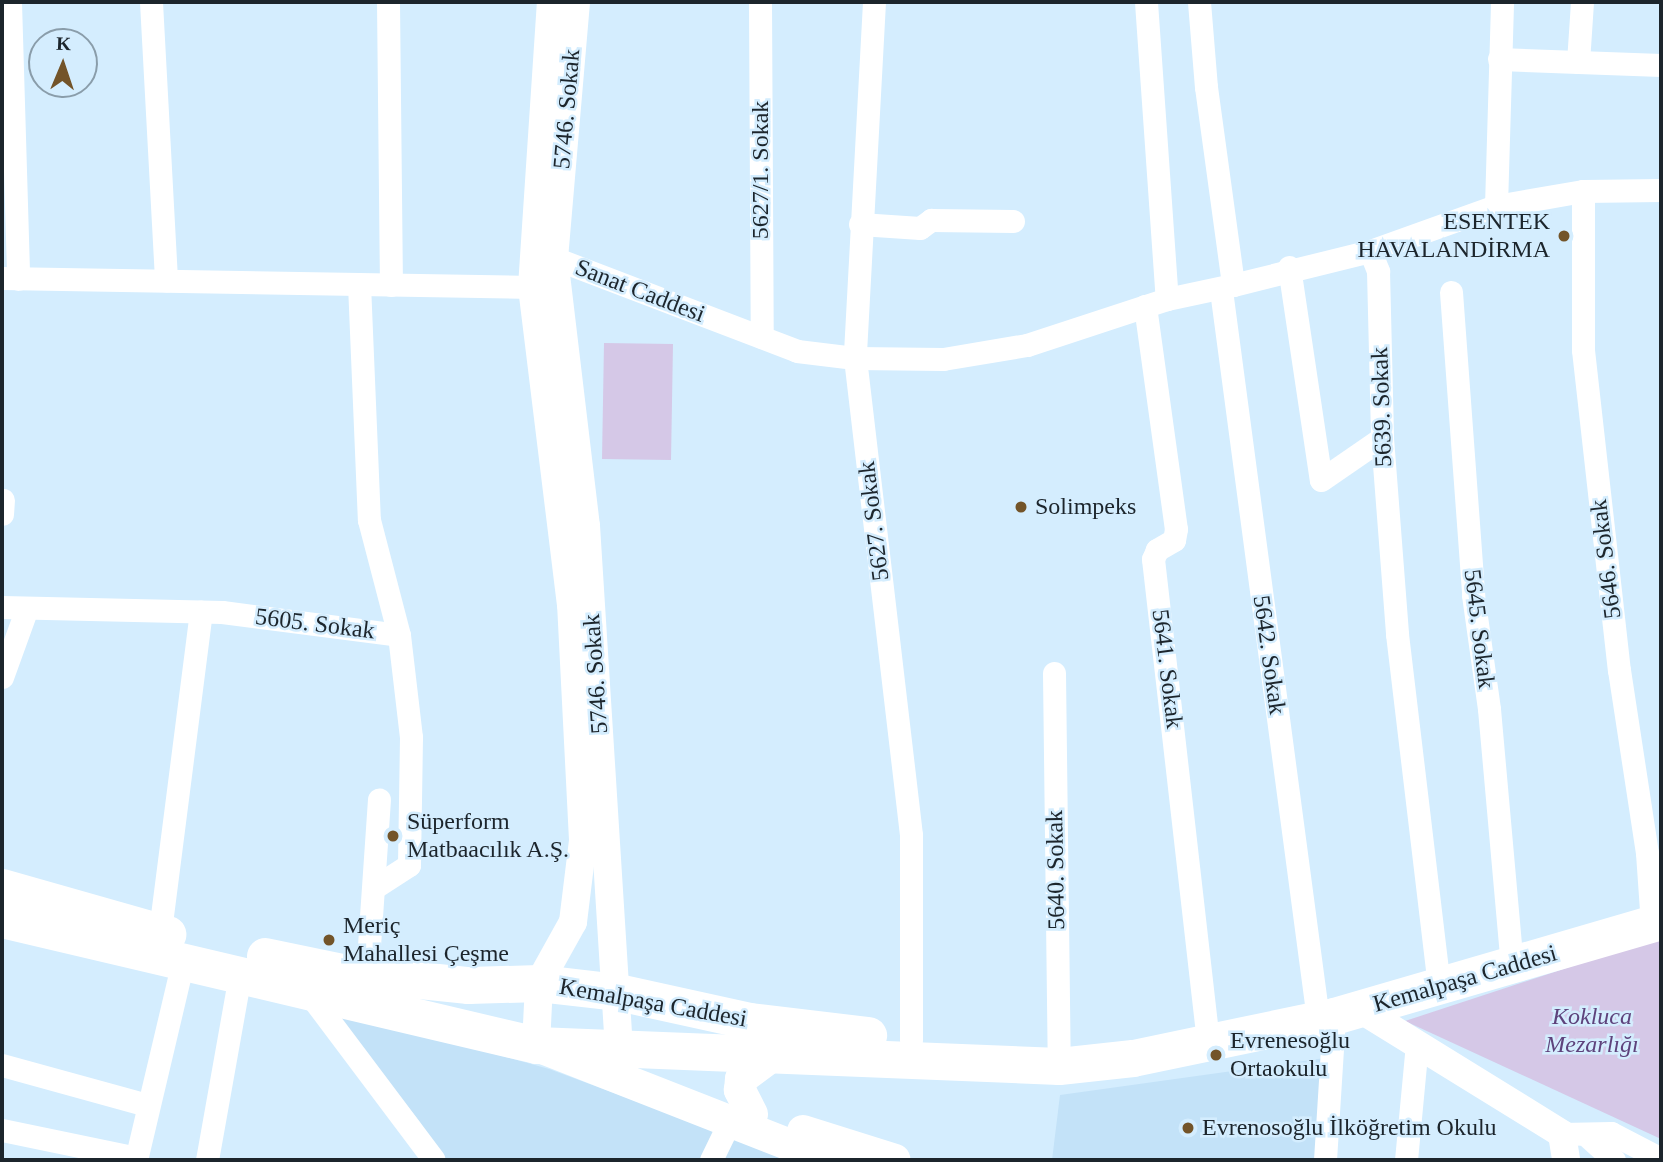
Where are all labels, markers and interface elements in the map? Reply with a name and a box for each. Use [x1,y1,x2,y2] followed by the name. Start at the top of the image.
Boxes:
[28,28,98,98] north arrow
[56,33,71,54] text: K
[547,48,587,170] street label: 5746. Sokak
[747,101,775,239] street label: 5627/1. Sokak
[1358,208,1550,264] place label: ESENTEK HAVALANDİRMA
[1556,228,1572,244] marker: ESENTEK HAVALANDİRMA
[571,253,709,329] street label: Sanat Caddesi
[1366,347,1398,467] street label: 5639. Sokak
[852,460,896,582] street label: 5627. Sokak
[1035,493,1136,521] place label: Solimpeks
[1584,498,1628,620] street label: 5646. Sokak
[1013,499,1029,515] marker: Solimpeks
[1457,568,1501,690] street label: 5645. Sokak
[1246,594,1292,716] street label: 5642. Sokak
[254,602,376,646] street label: 5605. Sokak
[1145,608,1189,730] street label: 5641. Sokak
[577,613,615,735] street label: 5746. Sokak
[407,808,570,864] place label: Süperform Matbaacılık A.Ş.
[1041,810,1071,930] street label: 5640. Sokak
[385,828,401,844] marker: Süperform Matbaacılık A.Ş.
[343,912,509,968] place label: Meriç Mahallesi Çeşme
[321,932,337,948] marker: Meriç Mahallesi Çeşme
[1370,939,1560,1019] street label: Kemalpaşa Caddesi
[557,972,749,1034] street label: Kemalpaşa Caddesi
[1545,1003,1639,1059] park label: Kokluca Mezarlığı
[1230,1027,1350,1083] place label: Evrenesoğlu Ortaokulu
[1208,1047,1224,1063] marker: Evrenesoğlu Ortaokulu
[1202,1114,1497,1142] place label: Evrenosoğlu İlköğretim Okulu
[1180,1120,1196,1136] marker: Evrenosoğlu İlköğretim Okulu

